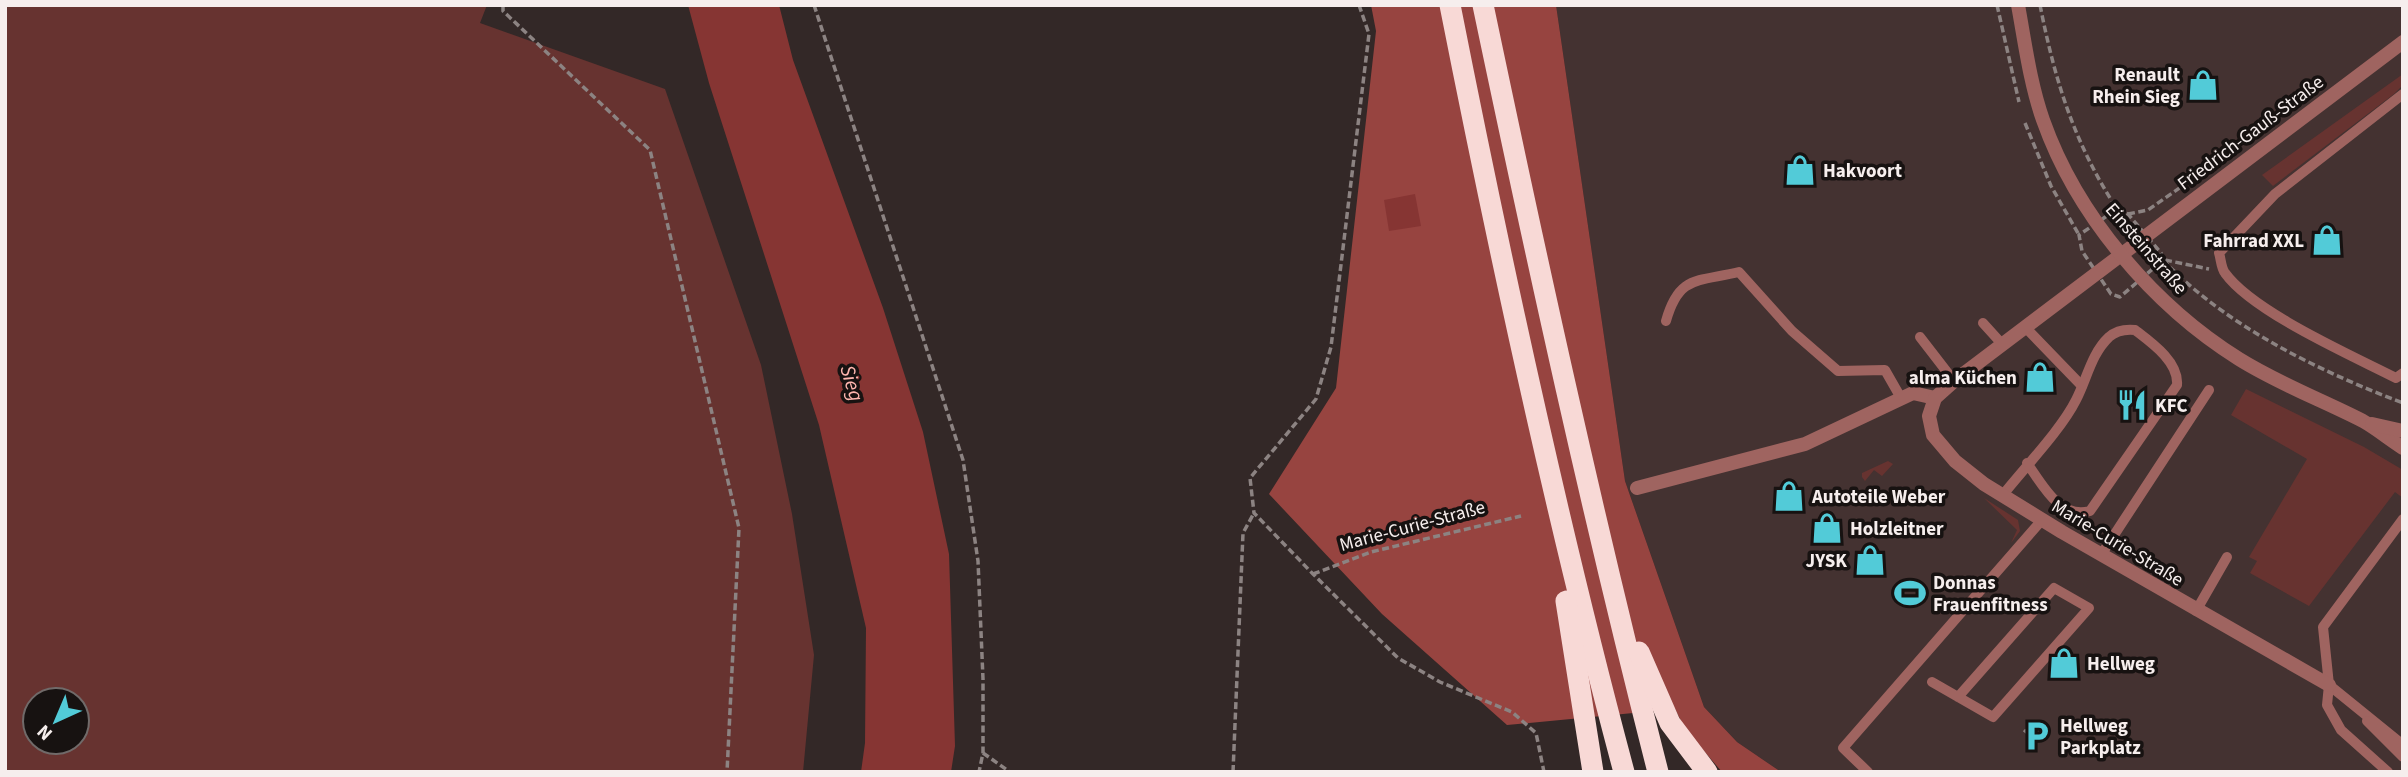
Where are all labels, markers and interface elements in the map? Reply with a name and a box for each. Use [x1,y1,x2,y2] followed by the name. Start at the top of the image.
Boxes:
[2092,62,2180,111] place label: Renault Rhein Sieg
[2186,68,2220,102] shop icon: Renault Rhein Sieg
[2172,69,2330,197] street label: Friedrich-Gauß-Straße
[1783,153,1817,187] shop icon: Hakvoort
[1823,158,1902,185] place label: Hakvoort
[2098,197,2193,301] street label: Einsteinstraße
[2310,223,2344,257] shop icon: Fahrrad XXL
[2203,228,2304,255] place label: Fahrrad XXL
[2023,360,2057,394] shop icon: alma Küchen
[832,361,872,405] water label: Sieg
[1909,365,2017,392] place label: alma Küchen
[2115,388,2149,422] restaurant icon: KFC
[2155,393,2188,420] place label: KFC
[1772,479,1806,513] shop icon: Autoteile Weber
[1811,484,1946,511] place label: Autoteile Weber
[2046,493,2188,593] street label: Marie-Curie-Straße
[1337,494,1488,559] street label: Marie-Curie-Straße
[1810,511,1844,545] shop icon: Holzleitner
[1850,516,1944,543] place label: Holzleitner
[1853,543,1887,577] shop icon: JYSK
[1805,548,1847,575] place label: JYSK
[1933,570,2048,619] place label: Donnas Frauenfitness
[1893,576,1927,610] sports icon: Donnas Frauenfitness
[2047,646,2081,680] shop icon: Hellweg
[2087,651,2155,678] place label: Hellweg
[21,686,91,756] north arrow
[2060,713,2141,762] place label: Hellweg Parkplatz
[31,718,59,746] text: N
[2020,719,2054,753] parking icon: Hellweg Parkplatz

